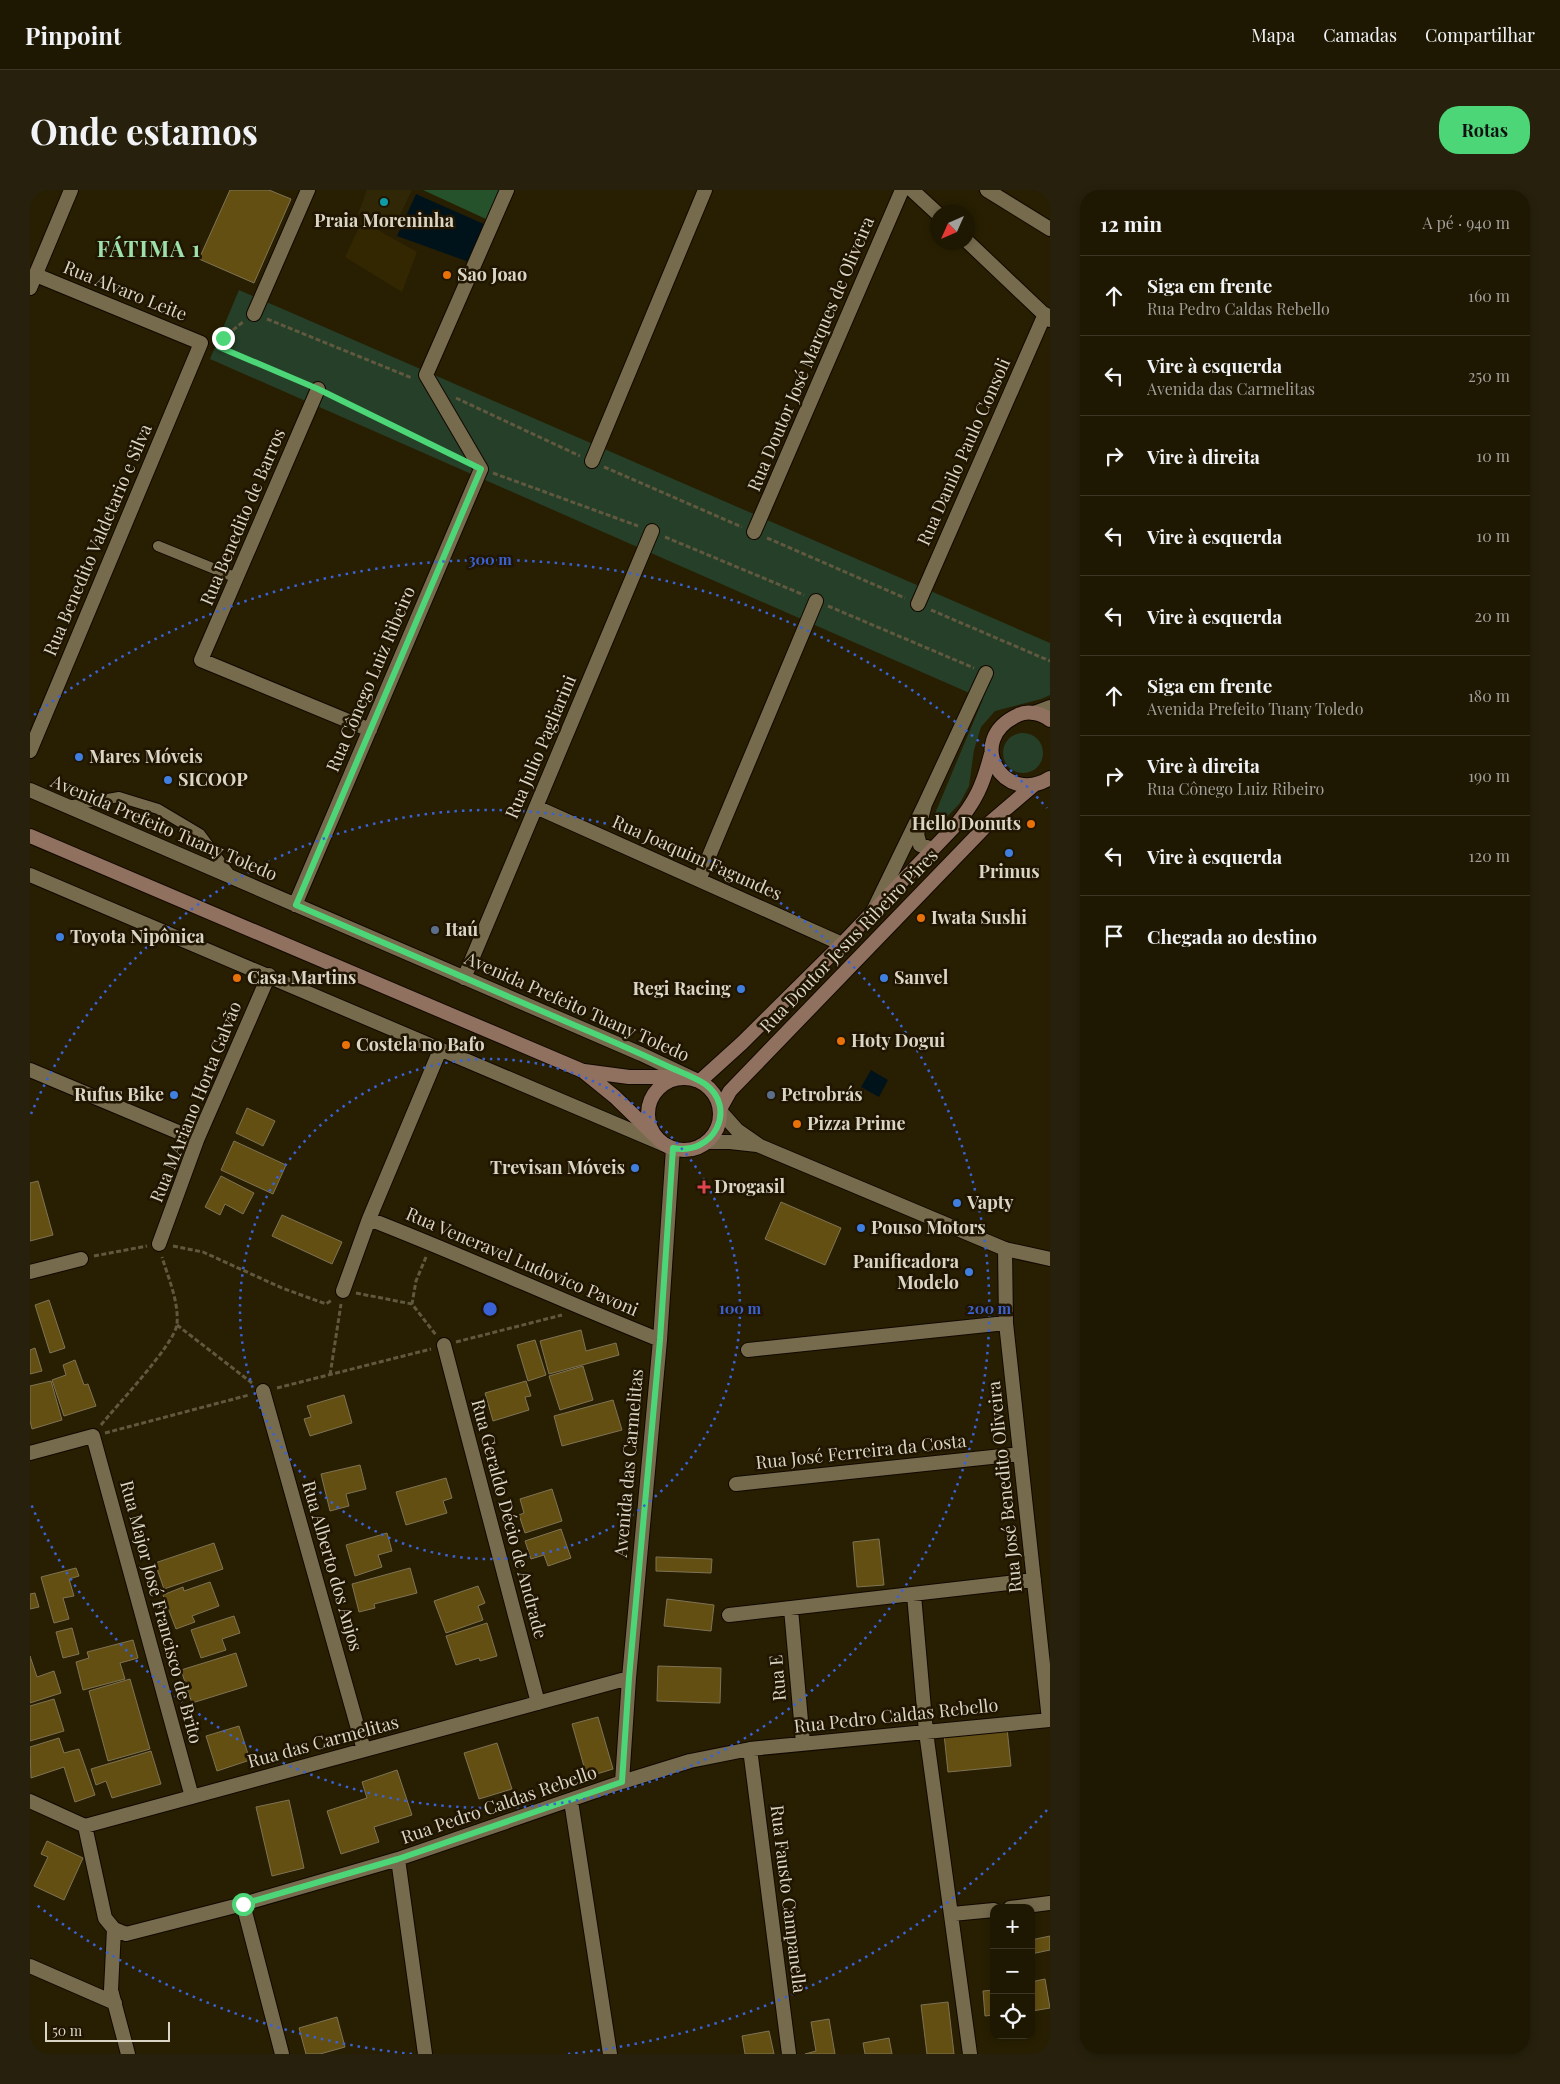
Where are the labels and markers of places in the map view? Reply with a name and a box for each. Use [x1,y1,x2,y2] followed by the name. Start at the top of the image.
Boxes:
[378,196,390,208] marker: Praia Moreninha
[314,208,455,232] place label: Praia Moreninha
[457,262,527,286] place label: Sao Joao
[441,269,453,281] marker: Sao Joao
[89,744,203,768] place label: Mares Móveis
[73,751,85,763] marker: Mares Móveis
[178,767,248,791] place label: SICOOP
[162,774,174,786] marker: SICOOP
[912,811,1021,835] place label: Hello Donuts
[1025,818,1037,830] marker: Hello Donuts
[1003,847,1015,859] marker: Primus
[978,859,1040,883] place label: Primus
[931,905,1027,929] place label: Iwata Sushi
[915,912,927,924] marker: Iwata Sushi
[445,917,478,941] place label: Itaú
[70,924,205,948] place label: Toyota Nipônica
[429,924,441,936] marker: Itaú
[54,931,66,943] marker: Toyota Nipônica
[247,965,356,989] place label: Casa Martins
[894,965,949,989] place label: Sanvel
[231,972,243,984] marker: Casa Martins
[878,972,890,984] marker: Sanvel
[632,976,731,1000] place label: Regi Racing
[735,983,747,995] marker: Regi Racing
[851,1028,946,1052] place label: Hoty Dogui
[356,1032,485,1056] place label: Costela no Bafo
[835,1035,847,1047] marker: Hoty Dogui
[340,1039,352,1051] marker: Costela no Bafo
[74,1082,164,1106] place label: Rufus Bike
[781,1082,863,1106] place label: Petrobrás
[168,1089,180,1101] marker: Rufus Bike
[765,1089,777,1101] marker: Petrobrás
[807,1111,906,1135] place label: Pizza Prime
[791,1118,803,1130] marker: Pizza Prime
[490,1155,625,1179] place label: Trevisan Móveis
[629,1162,641,1174] marker: Trevisan Móveis
[714,1174,785,1198] place label: Drogasil
[698,1181,710,1193] marker: Drogasil
[966,1190,1014,1214] place label: Vapty
[951,1197,963,1209] marker: Vapty
[871,1215,986,1239] place label: Pouso Motors
[855,1222,867,1234] marker: Pouso Motors
[853,1249,960,1294] place label: Panificadora Modelo
[963,1266,975,1278] marker: Panificadora Modelo
[481,1300,499,1318] centre of rings

